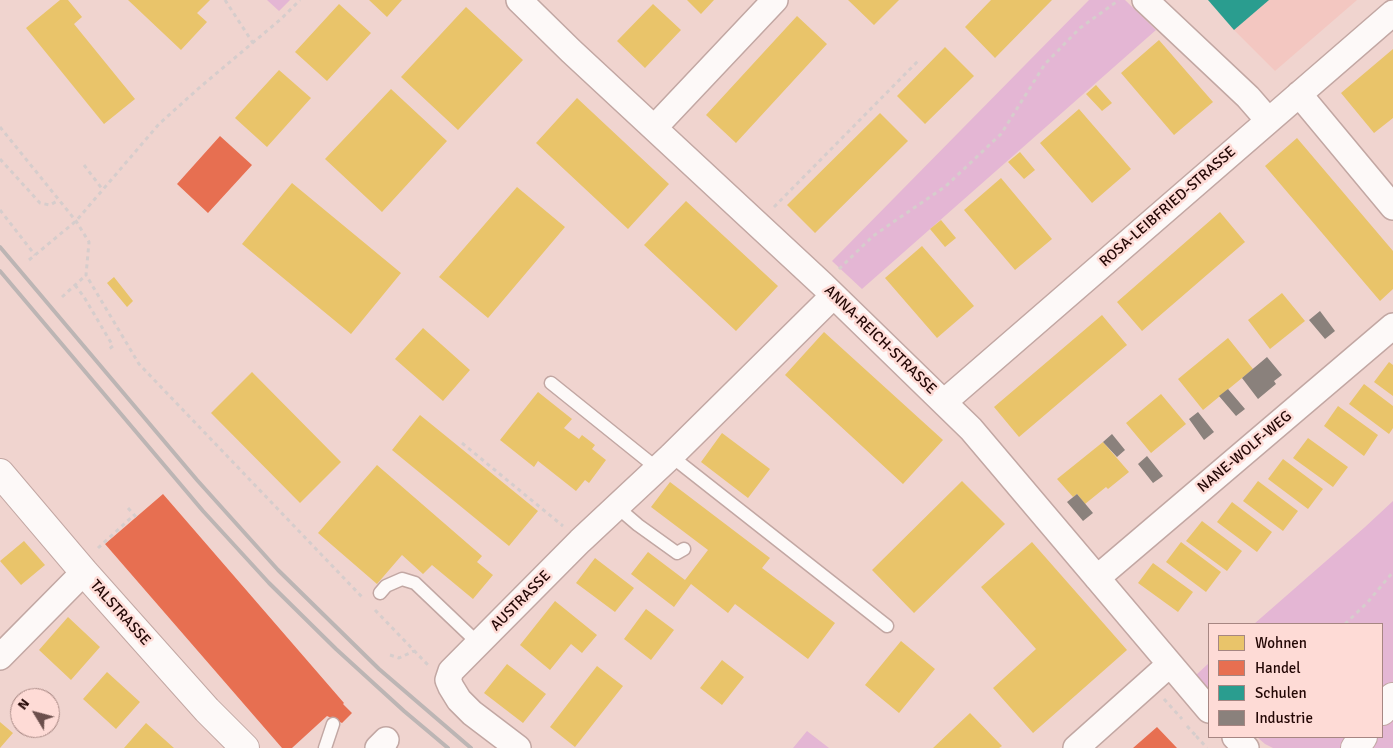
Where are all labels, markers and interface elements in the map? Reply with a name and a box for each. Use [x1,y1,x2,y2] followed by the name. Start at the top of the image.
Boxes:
[1096,143,1240,271] street label: ROSA-LEIBFRIED-STRASSE
[820,282,940,398] street label: ANNA-REICH-STRASSE
[1194,407,1296,497] street label: NANE-WOLF-WEG
[487,567,555,635] street label: AUSTRASSE
[86,577,154,649] street label: TALSTRASSE
[1208,623,1383,738] legend
[1255,634,1307,652] text: Wohnen
[1255,659,1301,677] text: Handel
[1255,684,1307,702] text: Schulen
[10,688,60,738] north arrow
[14,695,33,713] text: N
[1255,709,1313,727] text: Industrie

